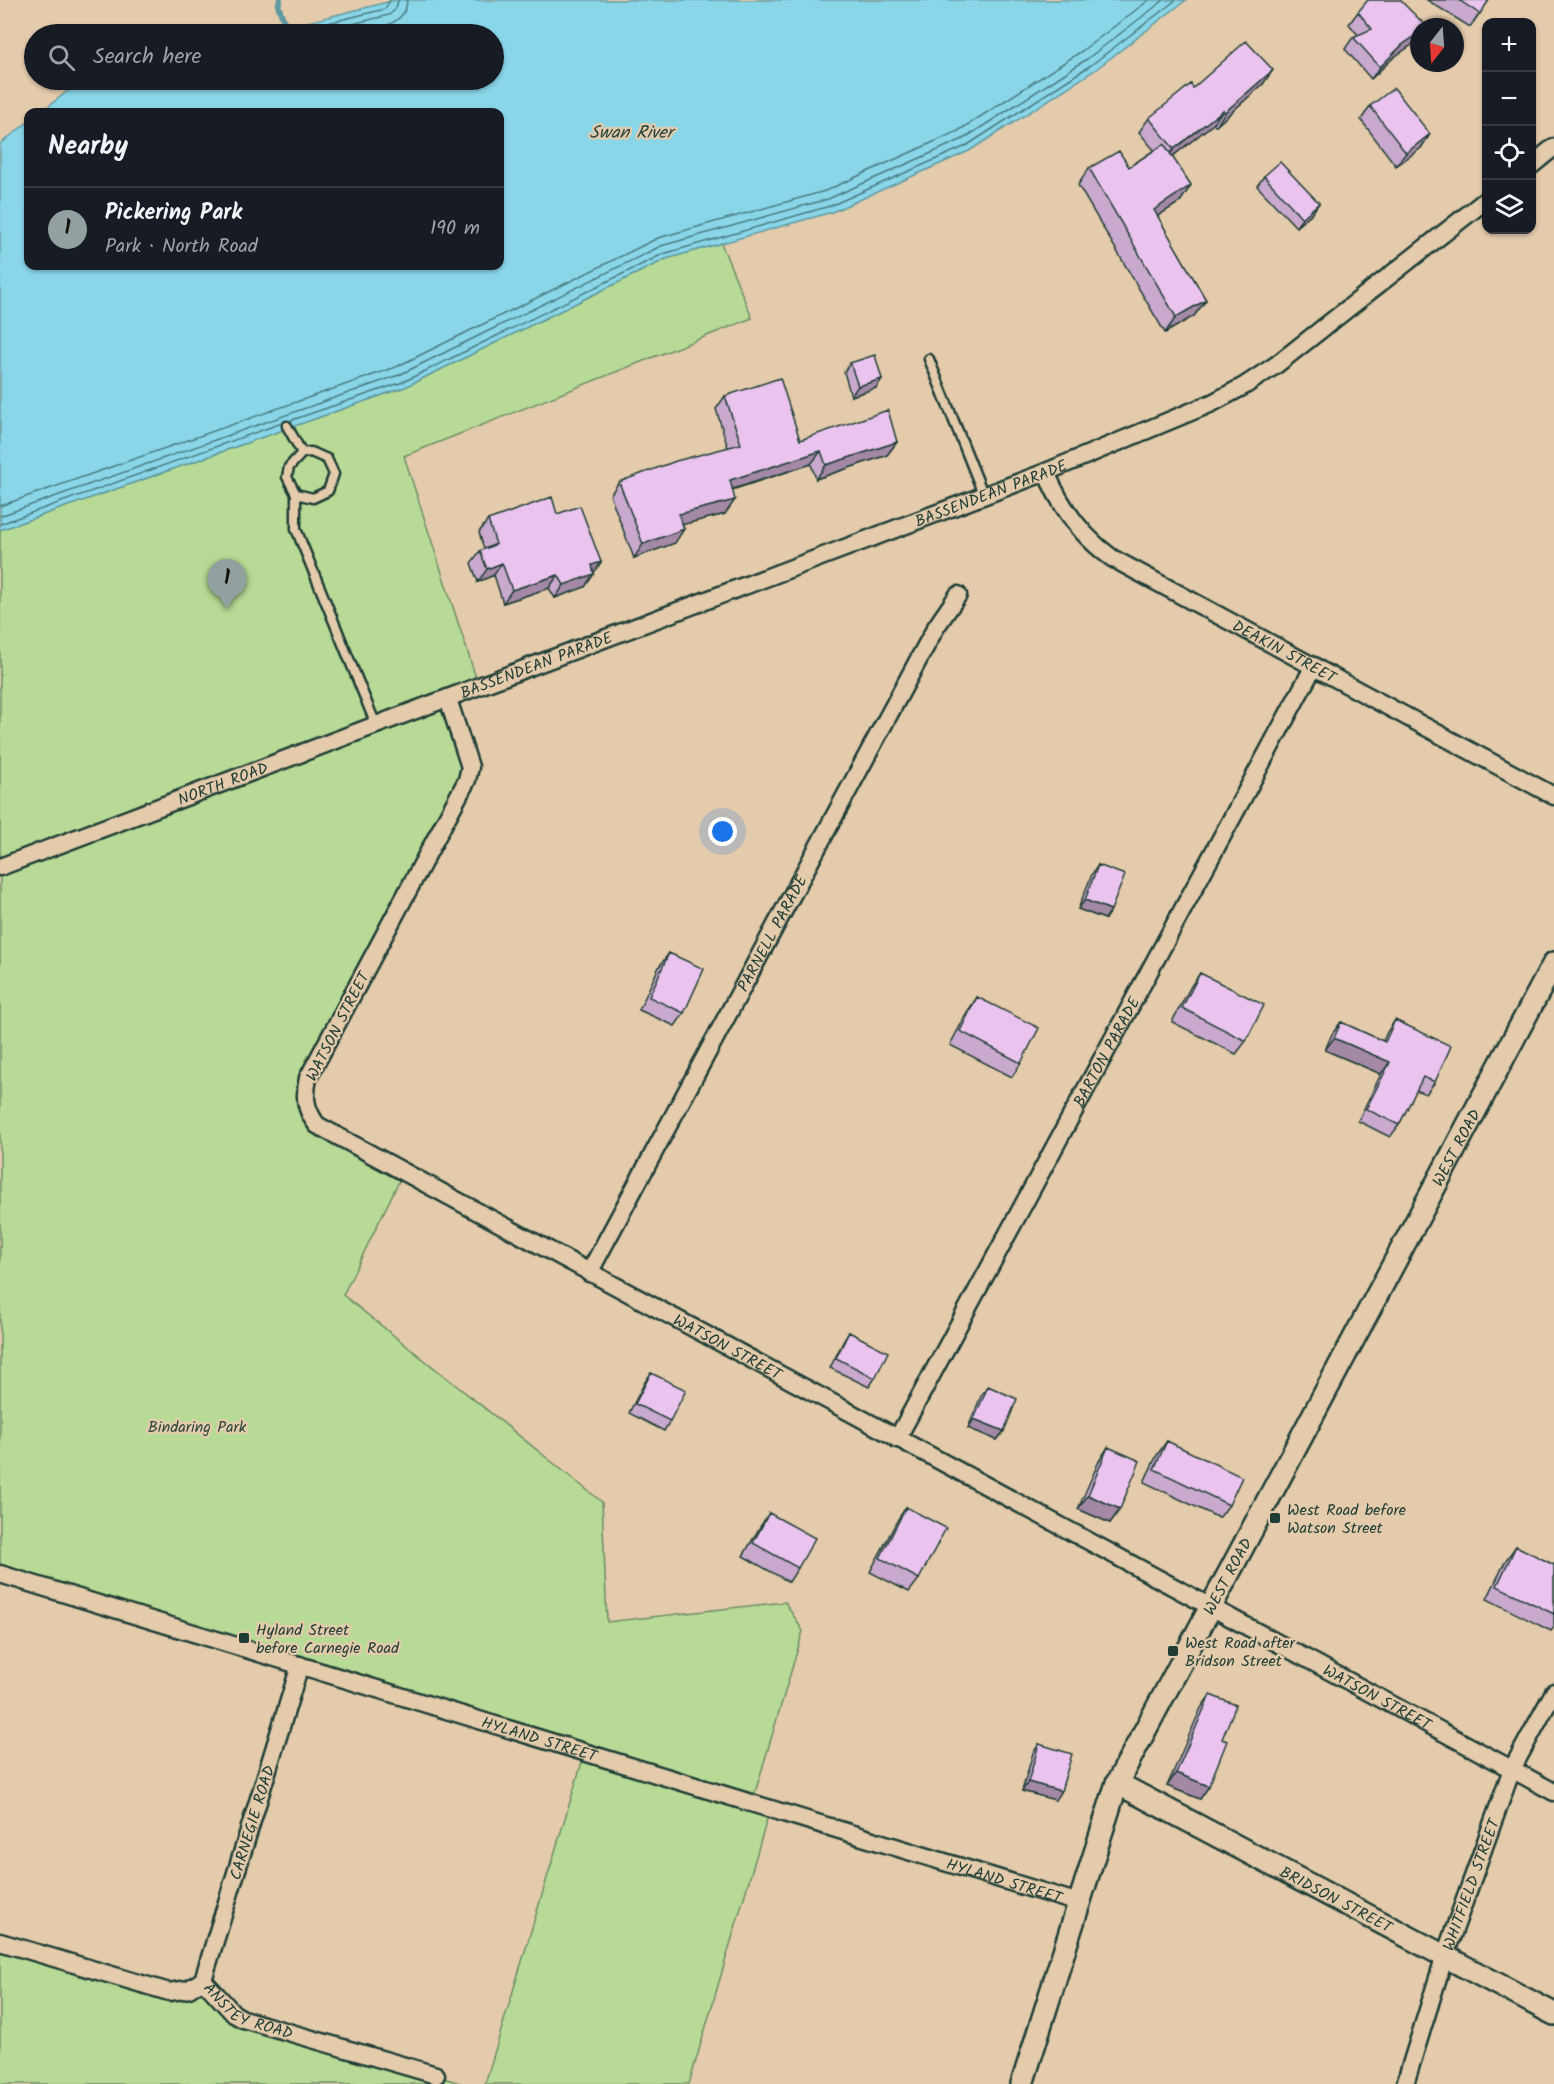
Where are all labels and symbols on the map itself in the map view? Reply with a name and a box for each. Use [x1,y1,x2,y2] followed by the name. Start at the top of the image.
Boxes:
[1410,18,1464,72] north arrow
[589,119,677,148] water label: Swan River
[911,453,1072,534] street label: BASSENDEAN PARADE
[208,560,246,609] pin: 1
[1227,614,1342,691] street label: DEAKIN STREET
[457,626,617,706] street label: BASSENDEAN PARADE
[174,756,272,813] street label: NORTH ROAD
[708,817,737,846] your location
[731,870,815,996] street label: PARNELL PARADE
[300,966,377,1086] street label: WATSON STREET
[1067,992,1148,1112] street label: BARTON PARADE
[1426,1105,1488,1191] street label: WEST ROAD
[668,1308,787,1388] street label: WATSON STREET
[148,1415,247,1440] park label: Bindaring Park
[1287,1498,1406,1541] place label: West Road before Watson Street
[1268,1511,1282,1525] marker: West Road before Watson Street
[1198,1534,1259,1620] street label: WEST ROAD
[256,1618,400,1661] place label: Hyland Street before Carnegie Road
[237,1631,251,1645] marker: Hyland Street before Carnegie Road
[1185,1631,1297,1674] place label: West Road after Bridson Street
[1166,1644,1180,1658] marker: West Road after Bridson Street
[1318,1659,1437,1738] street label: WATSON STREET
[478,1711,601,1770] street label: HYLAND STREET
[224,1762,282,1883] street label: CARNEGIE ROAD
[1437,1814,1508,1955] street label: WHITFIELD STREET
[943,1852,1066,1912] street label: HYLAND STREET
[1275,1860,1398,1941] street label: BRIDSON STREET
[197,1977,296,2047] street label: ANSTEY ROAD

